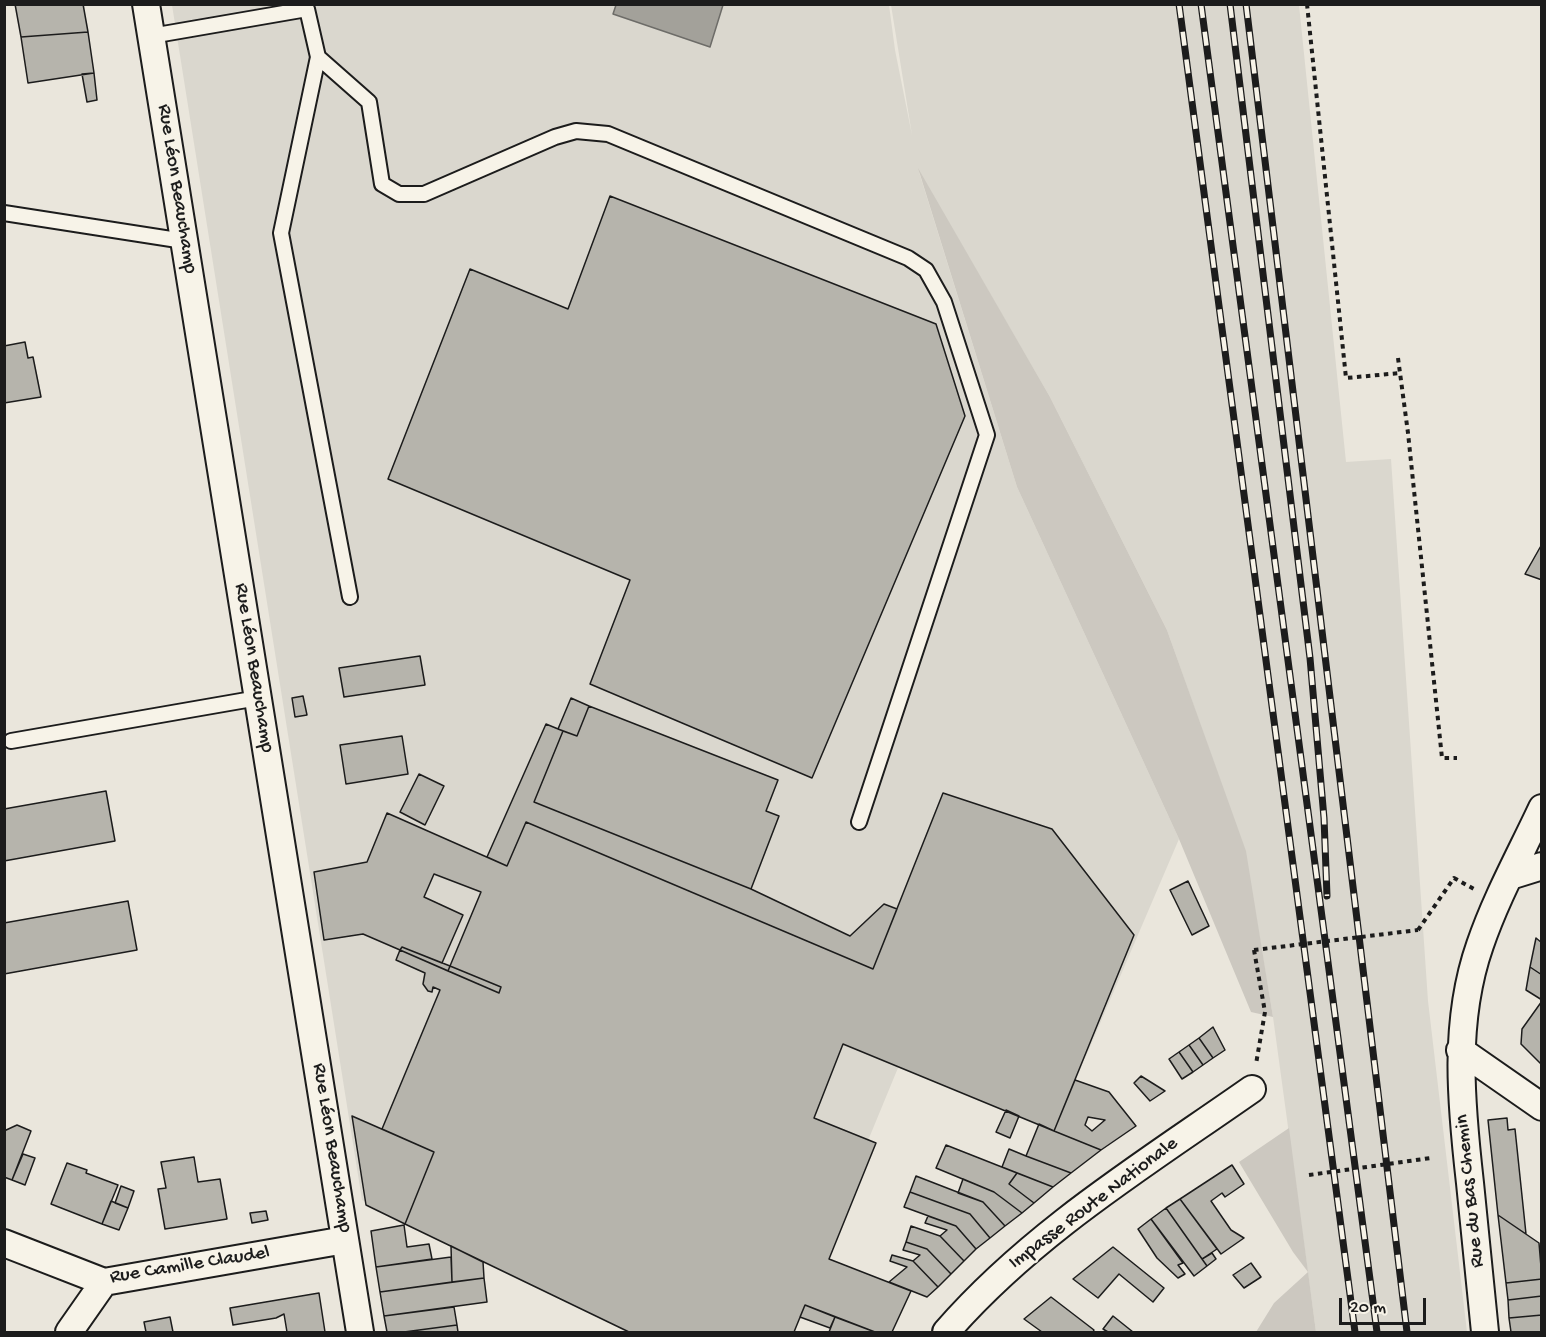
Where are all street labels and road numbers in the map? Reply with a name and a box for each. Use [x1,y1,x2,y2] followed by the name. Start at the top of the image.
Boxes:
[151,103,201,275] street label: Rue Léon Beauchamp
[228,582,278,754] street label: Rue Léon Beauchamp
[306,1062,356,1234] street label: Rue Léon Beauchamp
[1451,1113,1491,1269] street label: Rue du Bas Chemin
[1005,1133,1183,1275] street label: Impasse Route Nationale
[108,1242,272,1290] street label: Rue Camille Claudel

